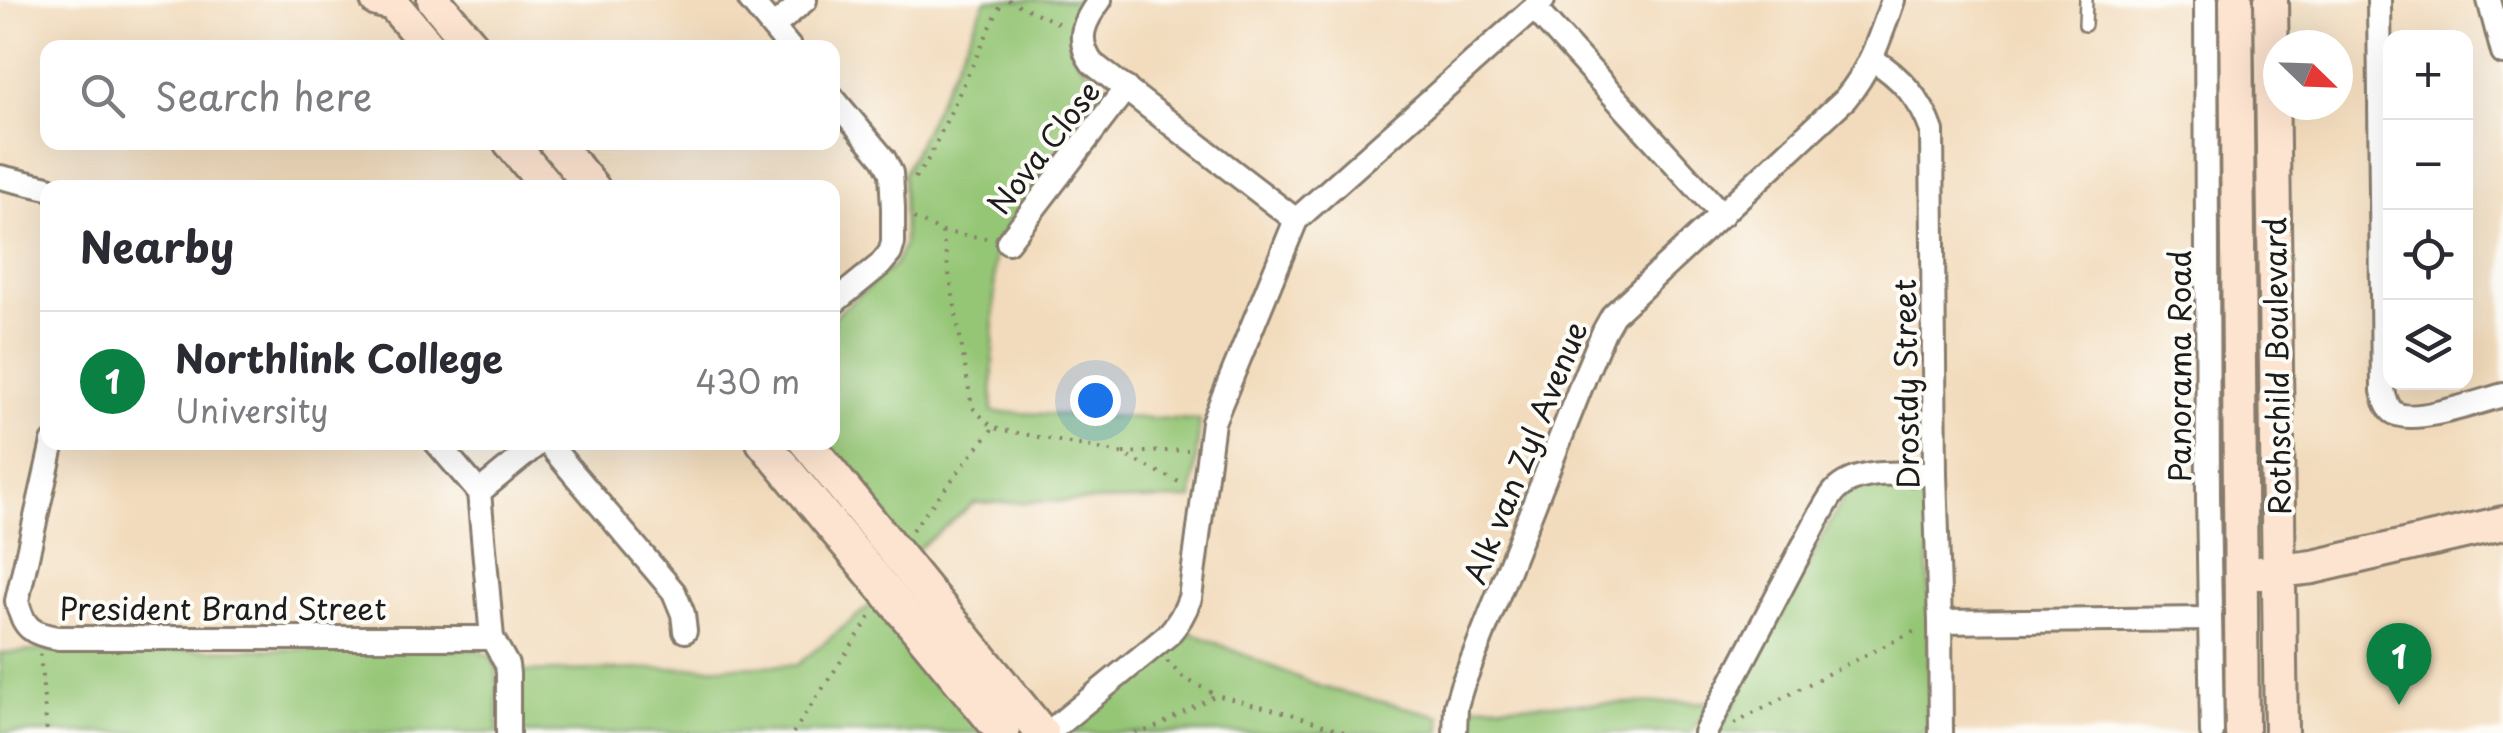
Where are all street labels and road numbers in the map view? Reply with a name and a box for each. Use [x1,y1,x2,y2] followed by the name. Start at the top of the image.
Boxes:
[976,70,1110,224] street label: Nova Close
[2251,217,2301,515] street label: Rothschild Boulevard
[2156,250,2201,482] street label: Panorama Road
[1881,279,1929,489] street label: Drostdy Street
[1451,314,1597,590] street label: Alk van Zyl Avenue
[60,585,386,630] street label: President Brand Street

